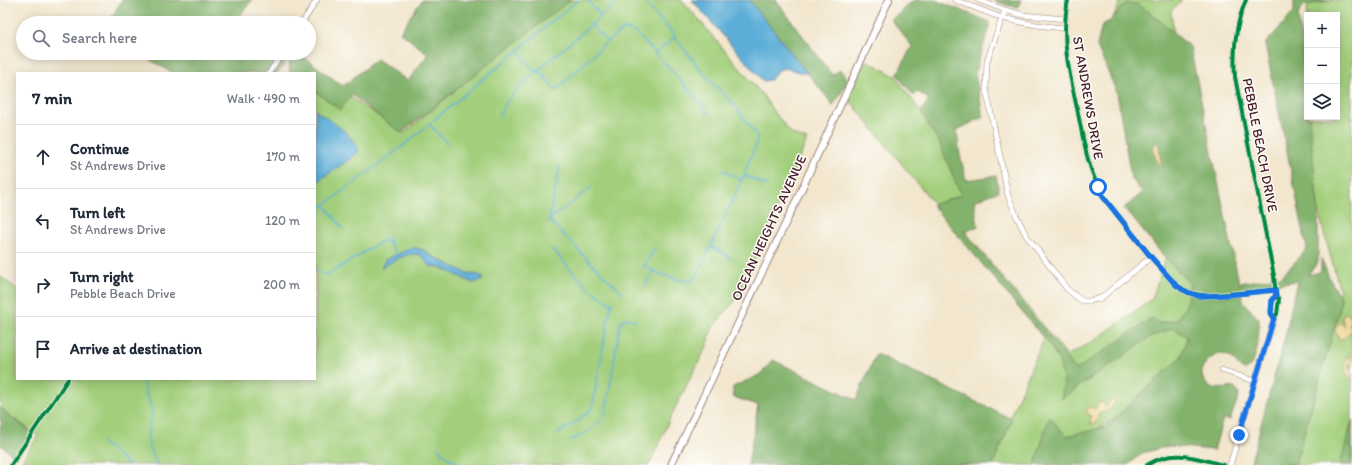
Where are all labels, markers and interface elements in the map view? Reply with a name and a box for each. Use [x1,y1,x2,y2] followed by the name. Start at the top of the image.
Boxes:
[1304,12,1340,120] map controls
[1304,12,1340,48] button: +
[16,16,316,60] search box
[30,27,52,49] icon: search
[62,29,137,47] text: Search here
[1069,35,1107,161] street label: ST ANDREWS DRIVE
[1304,48,1340,84] button: −
[1239,76,1281,214] street label: PEBBLE BEACH DRIVE
[1304,84,1340,120] button: layers
[32,88,72,108] text: 7 min
[227,91,300,106] text: Walk · 490 m
[70,140,129,158] text: Continue
[32,146,54,168] icon: ahead
[266,149,300,164] text: 170 m
[728,152,810,304] street label: OCEAN HEIGHTS AVENUE
[70,158,166,173] text: St Andrews Drive
[1089,178,1107,196] route start
[70,204,125,222] text: Turn left
[32,210,54,232] icon: left
[265,213,300,228] text: 120 m
[70,222,166,237] text: St Andrews Drive
[70,268,134,286] text: Turn right
[32,274,54,296] icon: right
[263,277,300,292] text: 200 m
[70,286,176,301] text: Pebble Beach Drive
[32,338,54,360] icon: arrive
[70,340,202,358] text: Arrive at destination
[1230,426,1248,444] route end

